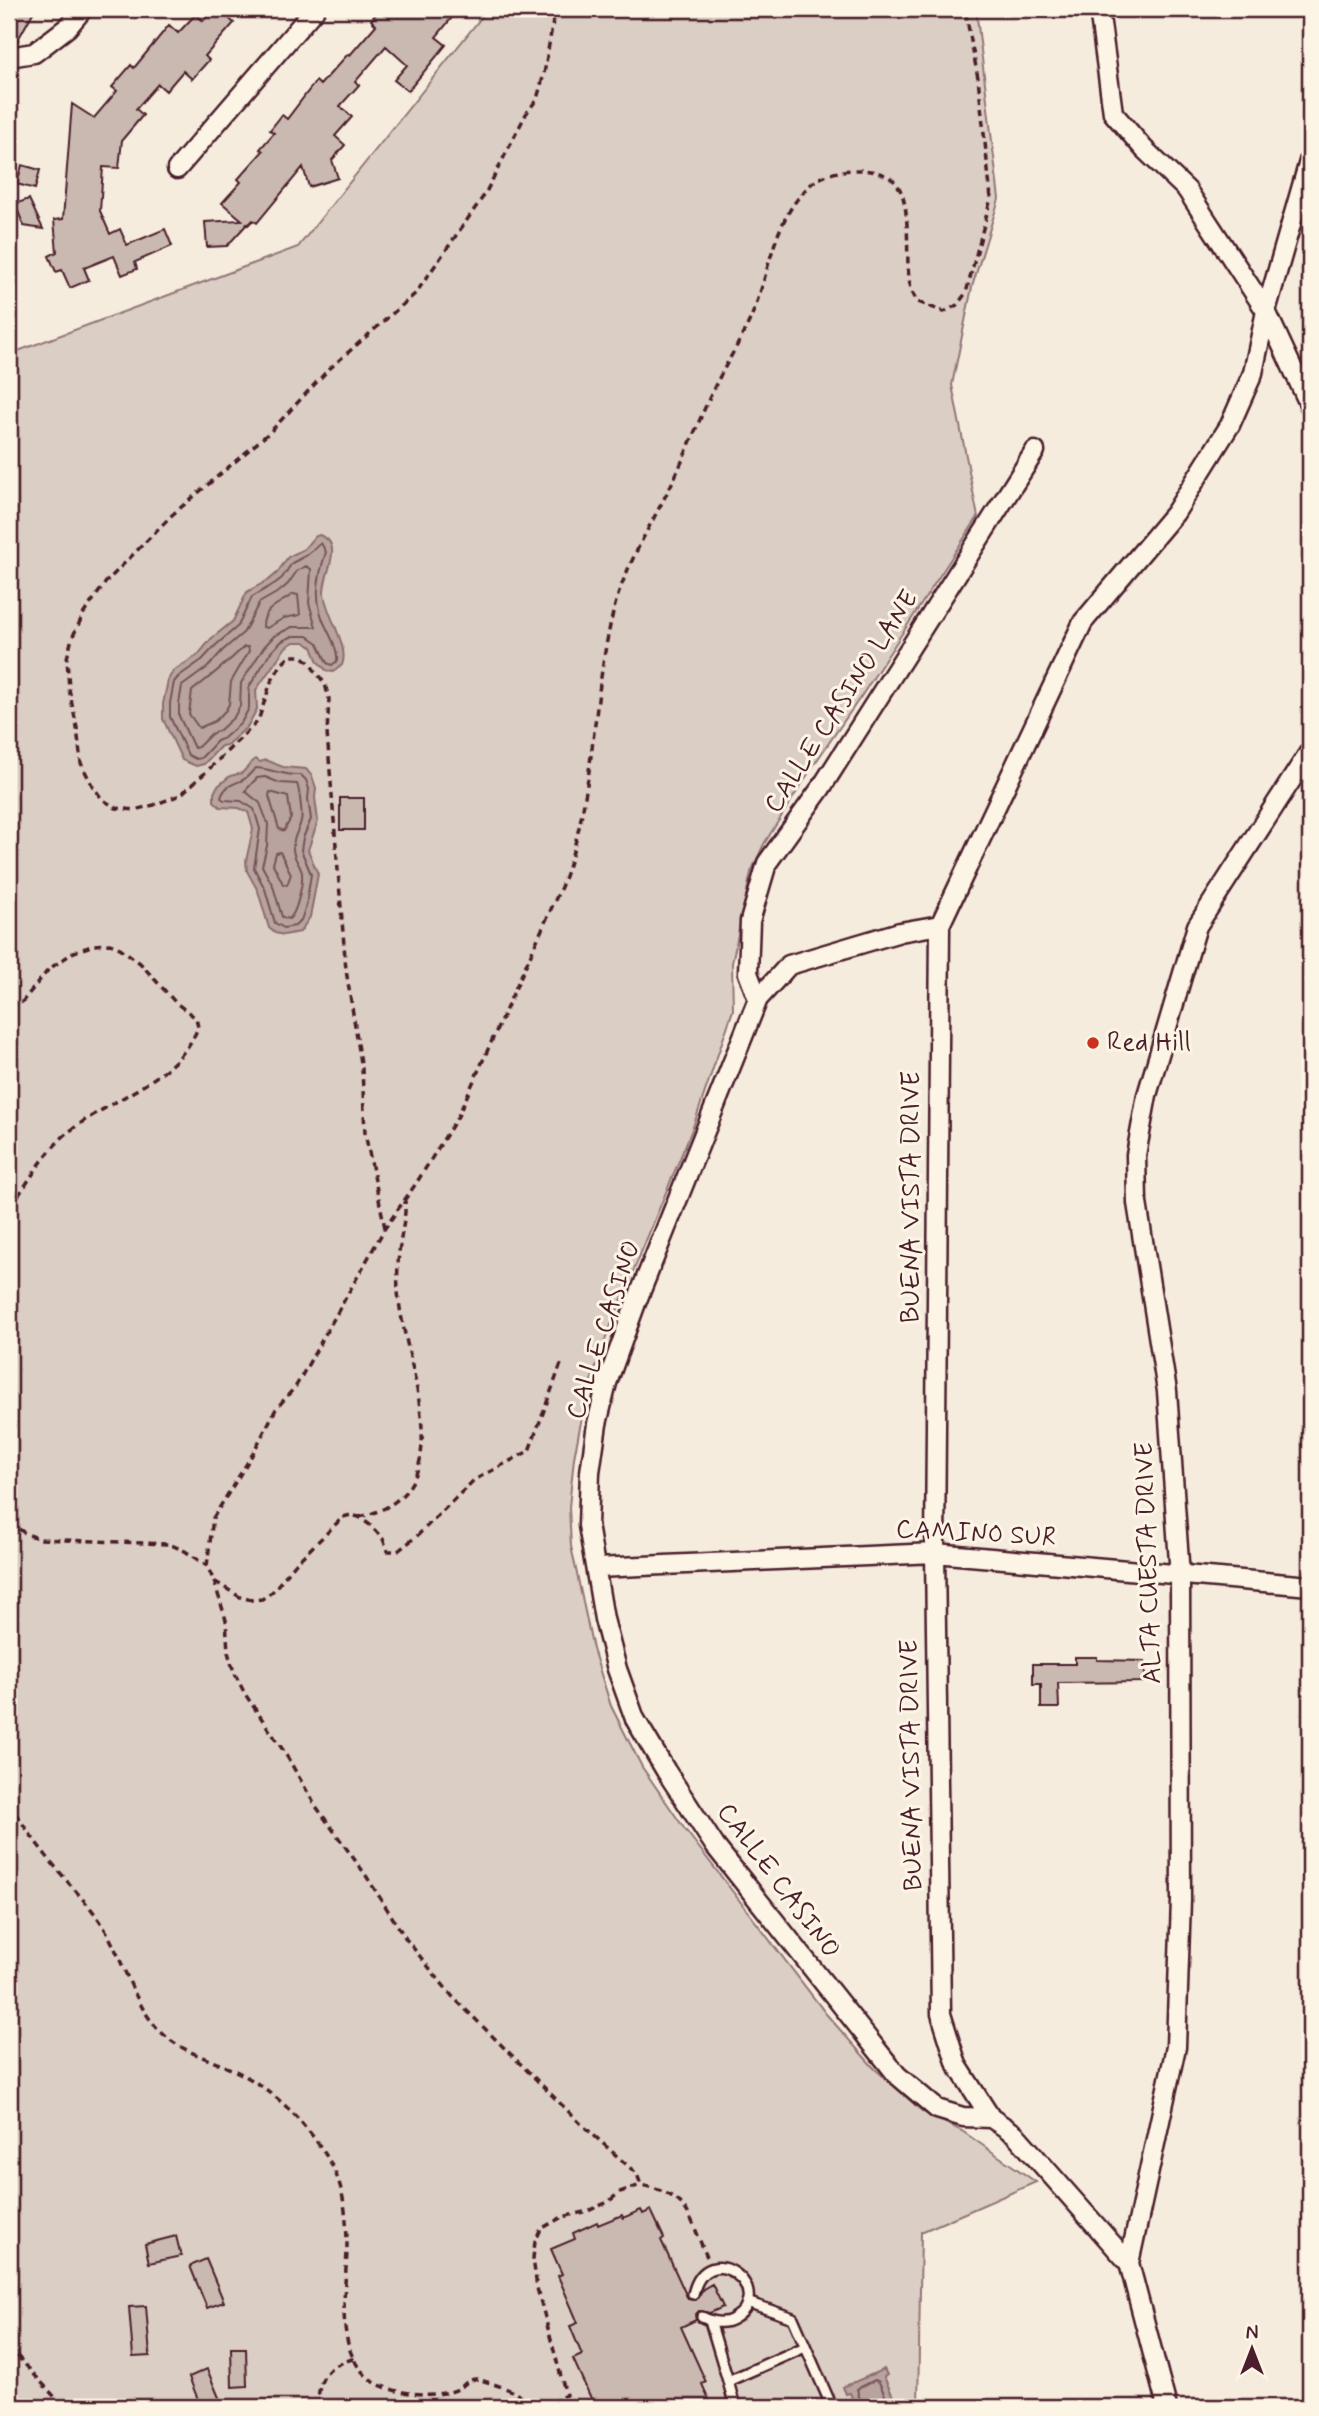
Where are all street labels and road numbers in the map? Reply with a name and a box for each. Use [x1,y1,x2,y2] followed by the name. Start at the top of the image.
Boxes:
[757,584,927,820] street label: CALLE CASINO LANE
[895,1071,929,1323] street label: BUENA VISTA DRIVE
[559,1236,649,1424] street label: CALLE CASINO
[1128,1441,1170,1685] street label: ALTA CUESTA DRIVE
[895,1513,1057,1555] street label: CAMINO SUR
[893,1639,931,1891] street label: BUENA VISTA DRIVE
[708,1796,848,1966] street label: CALLE CASINO

